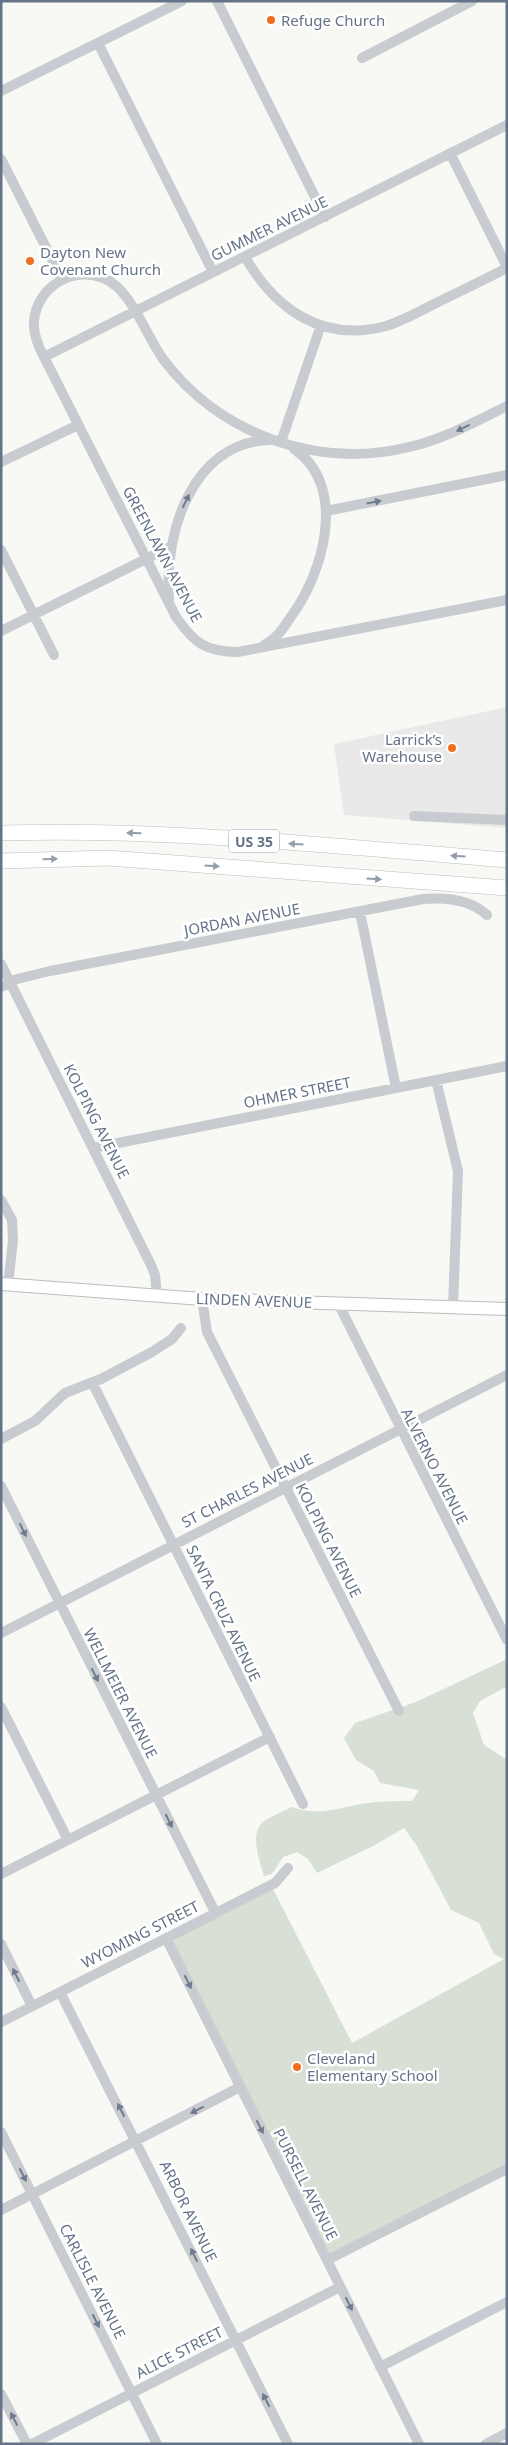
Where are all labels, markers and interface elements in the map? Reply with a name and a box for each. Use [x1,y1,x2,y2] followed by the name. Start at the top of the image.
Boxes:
[281,10,385,30] place label: Refuge Church
[265,14,277,26] marker: Refuge Church
[207,191,331,265] street label: GUMMER AVENUE
[40,242,161,279] place label: Dayton New Covenant Church
[24,255,36,267] marker: Dayton New Covenant Church
[456,424,470,432] one-way arrow
[119,482,207,626] street label: GREENLAWN AVENUE
[182,494,190,508] one-way arrow
[366,497,382,505] one-way arrow
[362,729,442,766] place label: Larrick’s Warehouse
[446,742,458,754] marker: Larrick’s Warehouse
[126,828,142,836] one-way arrow
[229,829,279,852] road number: US 35
[288,840,304,848] one-way arrow
[450,852,466,860] one-way arrow
[42,855,58,863] one-way arrow
[204,863,220,871] one-way arrow
[366,875,382,883] one-way arrow
[180,898,302,940] street label: JORDAN AVENUE
[59,1060,135,1182] street label: KOLPING AVENUE
[242,1072,353,1112] street label: OHMER STREET
[196,1288,312,1312] street label: LINDEN AVENUE
[397,1404,473,1528] street label: ALVERNO AVENUE
[178,1448,316,1532] street label: ST CHARLES AVENUE
[291,1479,367,1601] street label: KOLPING AVENUE
[19,1523,27,1537] one-way arrow
[182,1542,266,1684] street label: SANTA CRUZ AVENUE
[79,1624,163,1762] street label: WELLMEIER AVENUE
[91,1668,99,1683] one-way arrow
[165,1813,173,1828] one-way arrow
[78,1895,203,1972] street label: WYOMING STREET
[12,1968,20,1982] one-way arrow
[184,1974,192,1989] one-way arrow
[307,2048,438,2085] place label: Cleveland Elementary School
[291,2061,303,2073] marker: Cleveland Elementary School
[117,2102,125,2117] one-way arrow
[190,2106,204,2114] one-way arrow
[256,2120,264,2134] one-way arrow
[269,2125,343,2243] street label: PURSELL AVENUE
[156,2157,222,2265] street label: ARBOR AVENUE
[19,2168,27,2183] one-way arrow
[55,2220,131,2342] street label: CARLISLE AVENUE
[190,2248,198,2262] one-way arrow
[345,2296,353,2311] one-way arrow
[92,2314,100,2328] one-way arrow
[132,2321,227,2383] street label: ALICE STREET
[262,2393,270,2408] one-way arrow
[10,2411,18,2426] one-way arrow

